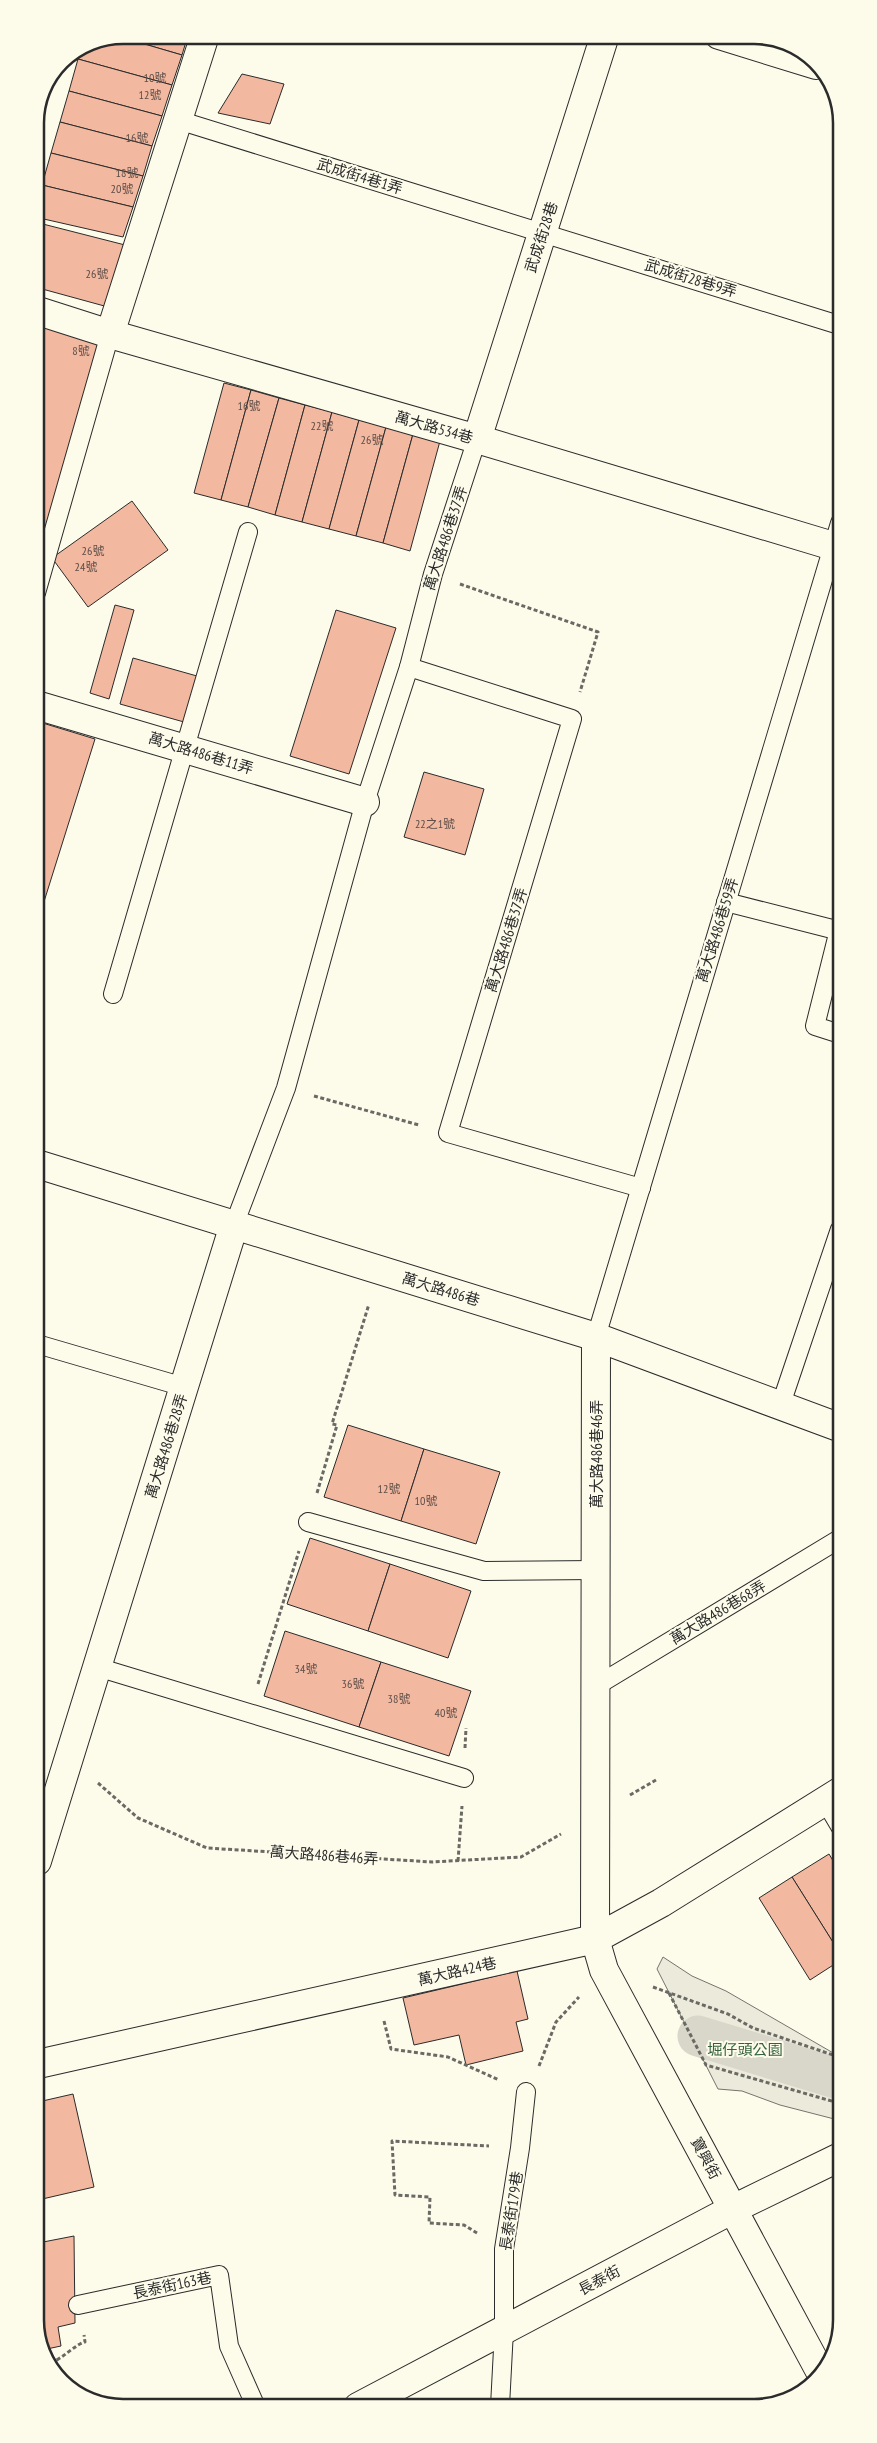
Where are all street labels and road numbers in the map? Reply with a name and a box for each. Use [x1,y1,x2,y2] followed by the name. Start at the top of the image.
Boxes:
[315,154,405,198] street label: 武成街4巷1弄
[521,199,561,275] street label: 武成街28巷
[643,255,739,301] street label: 武成街28巷9弄
[393,407,475,447] street label: 萬大路534巷
[419,483,471,593] street label: 萬大路486巷37弄
[146,728,256,778] street label: 萬大路486巷11弄
[692,875,742,985] street label: 萬大路486巷59弄
[481,885,531,995] street label: 萬大路486巷37弄
[400,1268,482,1310] street label: 萬大路486巷
[141,1391,191,1501] street label: 萬大路486巷28弄
[587,1400,606,1508] street label: 萬大路486巷46弄
[666,1576,770,1648] street label: 萬大路486巷68弄
[269,1842,379,1868] street label: 萬大路486巷46弄
[416,1953,498,1989] street label: 萬大路424巷
[687,2134,725,2182] street label: 寶興街
[495,2170,527,2252] street label: 長泰街179巷
[575,2261,623,2299] street label: 長泰街
[131,2267,213,2303] street label: 長泰街163巷

